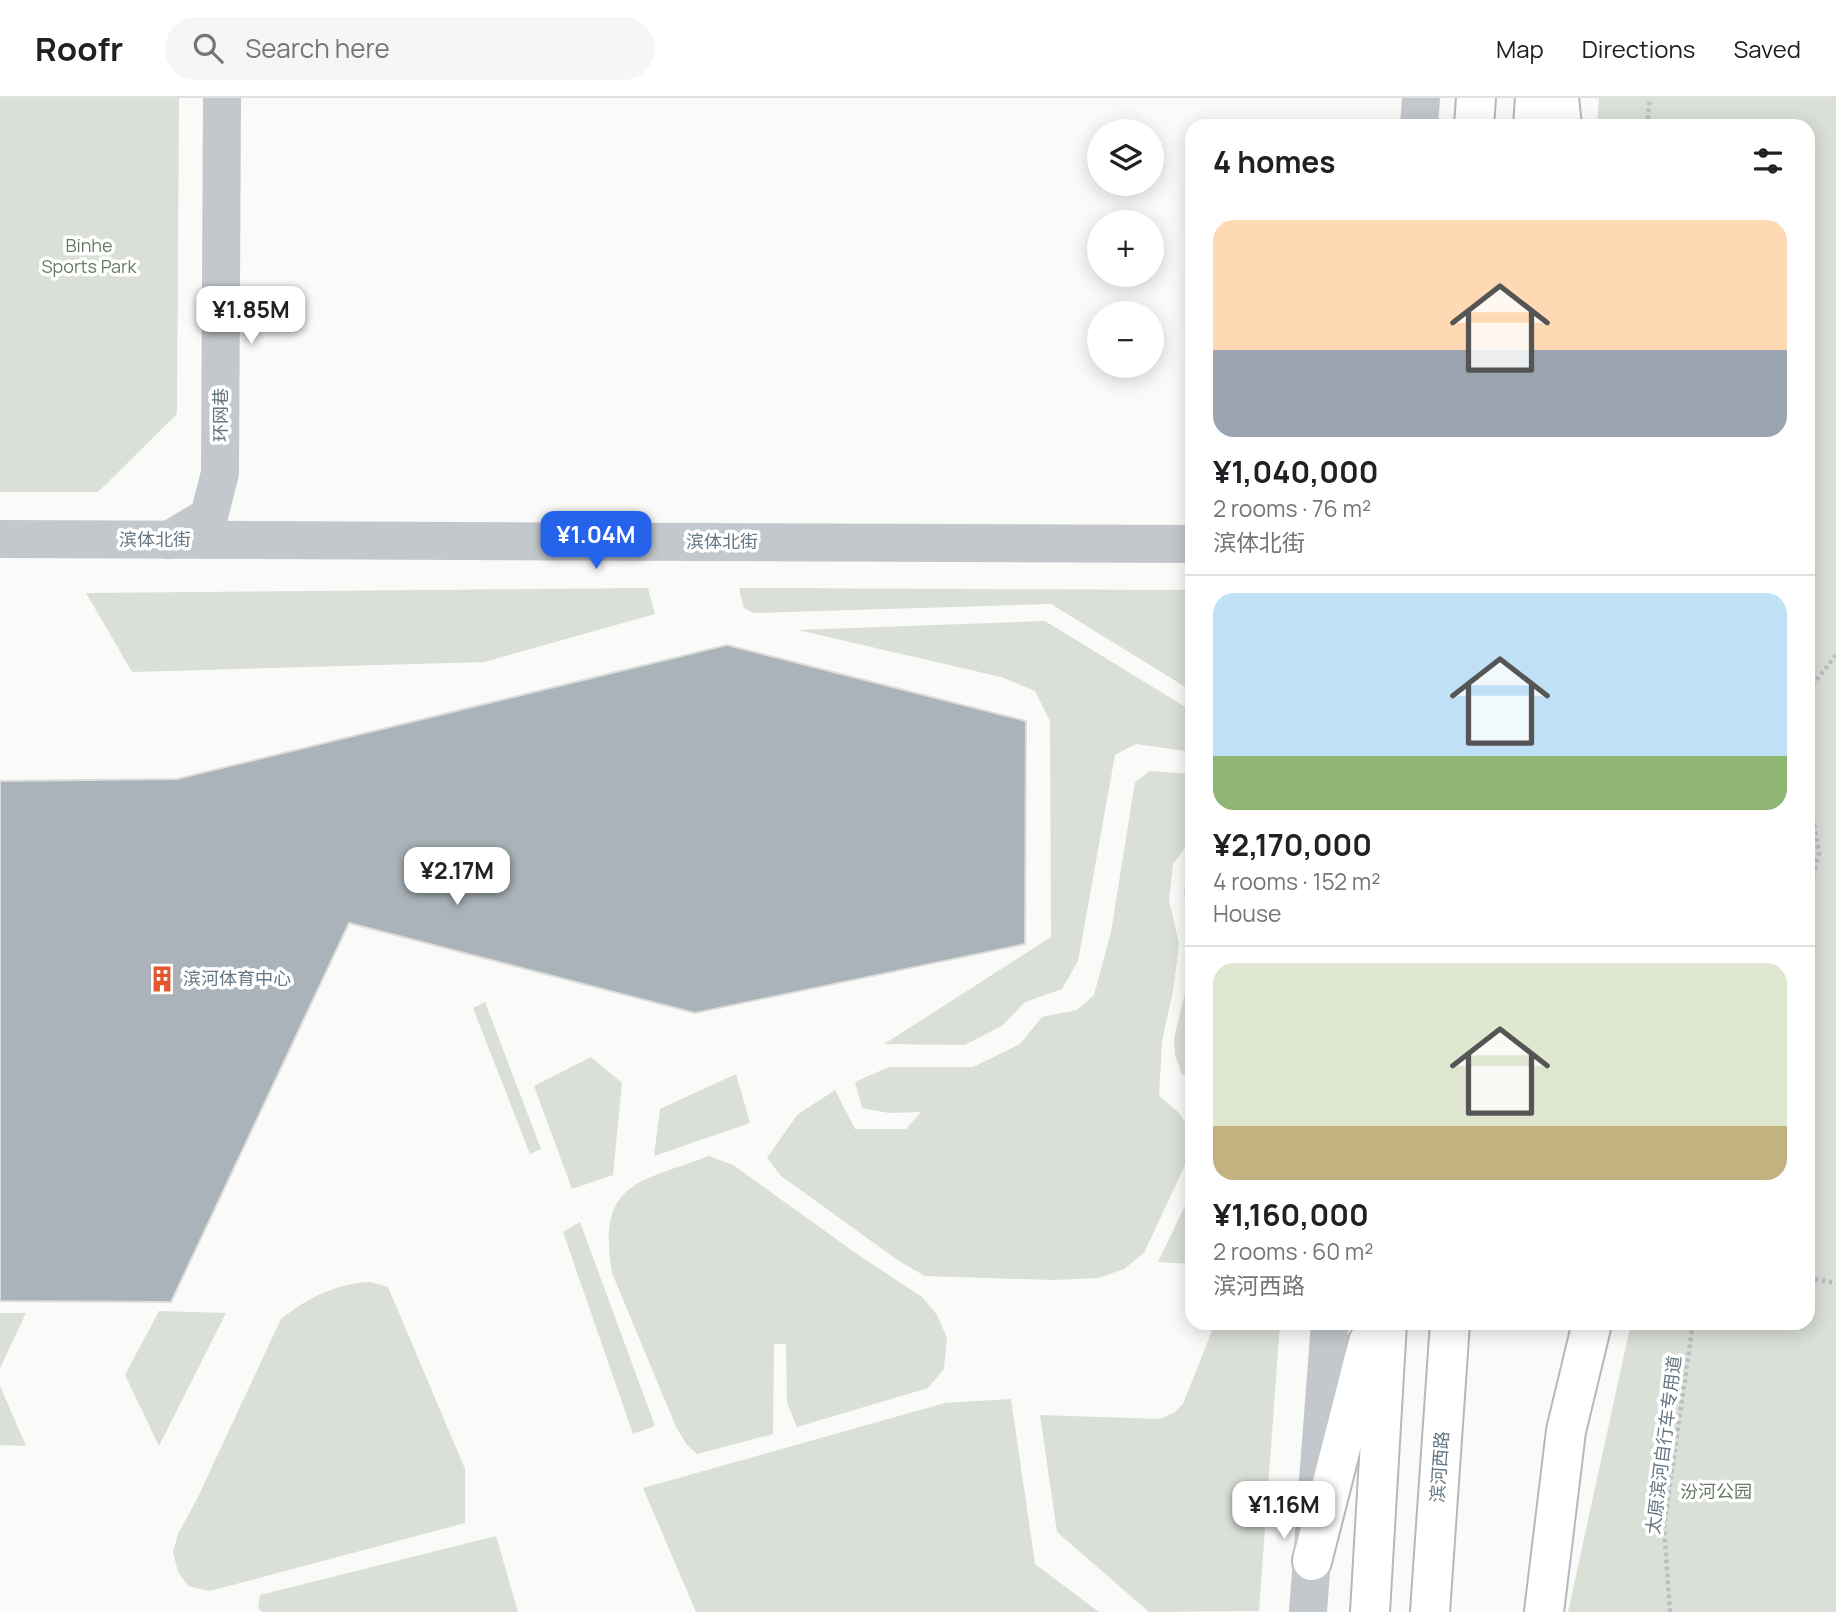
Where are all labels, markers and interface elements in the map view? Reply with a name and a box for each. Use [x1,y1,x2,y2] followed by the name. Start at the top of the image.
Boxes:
[165,17,655,80] search box
[35,26,123,71] text: Roofr
[189,29,227,67] icon: search
[245,30,390,66] text: Search here
[1496,32,1544,65] text: Map
[1582,32,1695,65] text: Directions
[1733,32,1801,65] text: Saved
[1087,119,1164,378] map controls
[1087,119,1164,196] button: layers
[1213,141,1336,182] text: 4 homes
[1749,142,1787,180] icon: filters
[1087,210,1164,287] button: +
[41,233,138,278] park label: Binhe Sports Park
[1437,265,1563,391] icon: home
[194,286,308,346] pin: ¥1.85M
[212,293,290,325] text: ¥1.85M
[1087,301,1164,378] button: −
[208,388,232,442] street label: 环网巷
[1213,451,1378,492] text: ¥1,040,000
[1213,492,1371,524] text: 2 rooms · 76 m²
[539,512,653,571] pin: ¥1.04M
[557,518,636,550] text: ¥1.04M
[1213,526,1305,558] text: 滨体北街
[119,527,191,551] street label: 滨体北街
[686,529,758,553] street label: 滨体北街
[1437,638,1563,764] icon: home
[1213,824,1372,865] text: ¥2,170,000
[400,848,514,907] pin: ¥2.17M
[420,854,494,886] text: ¥2.17M
[1213,865,1380,897] text: 4 rooms · 152 m²
[1213,897,1282,929] text: House
[147,964,177,994] building icon: 滨河体育中心
[183,966,291,990] place label: 滨河体育中心
[1437,1008,1563,1134] icon: home
[1213,1194,1369,1235] text: ¥1,160,000
[1213,1235,1374,1267] text: 2 rooms · 60 m²
[1213,1269,1305,1301] text: 滨河西路
[1640,1354,1686,1536] street label: 太原滨河自行车专用道
[1425,1430,1453,1504] street label: 滨河西路
[1680,1479,1752,1503] park label: 汾河公园
[1227,1482,1341,1541] pin: ¥1.16M
[1248,1488,1320,1520] text: ¥1.16M

